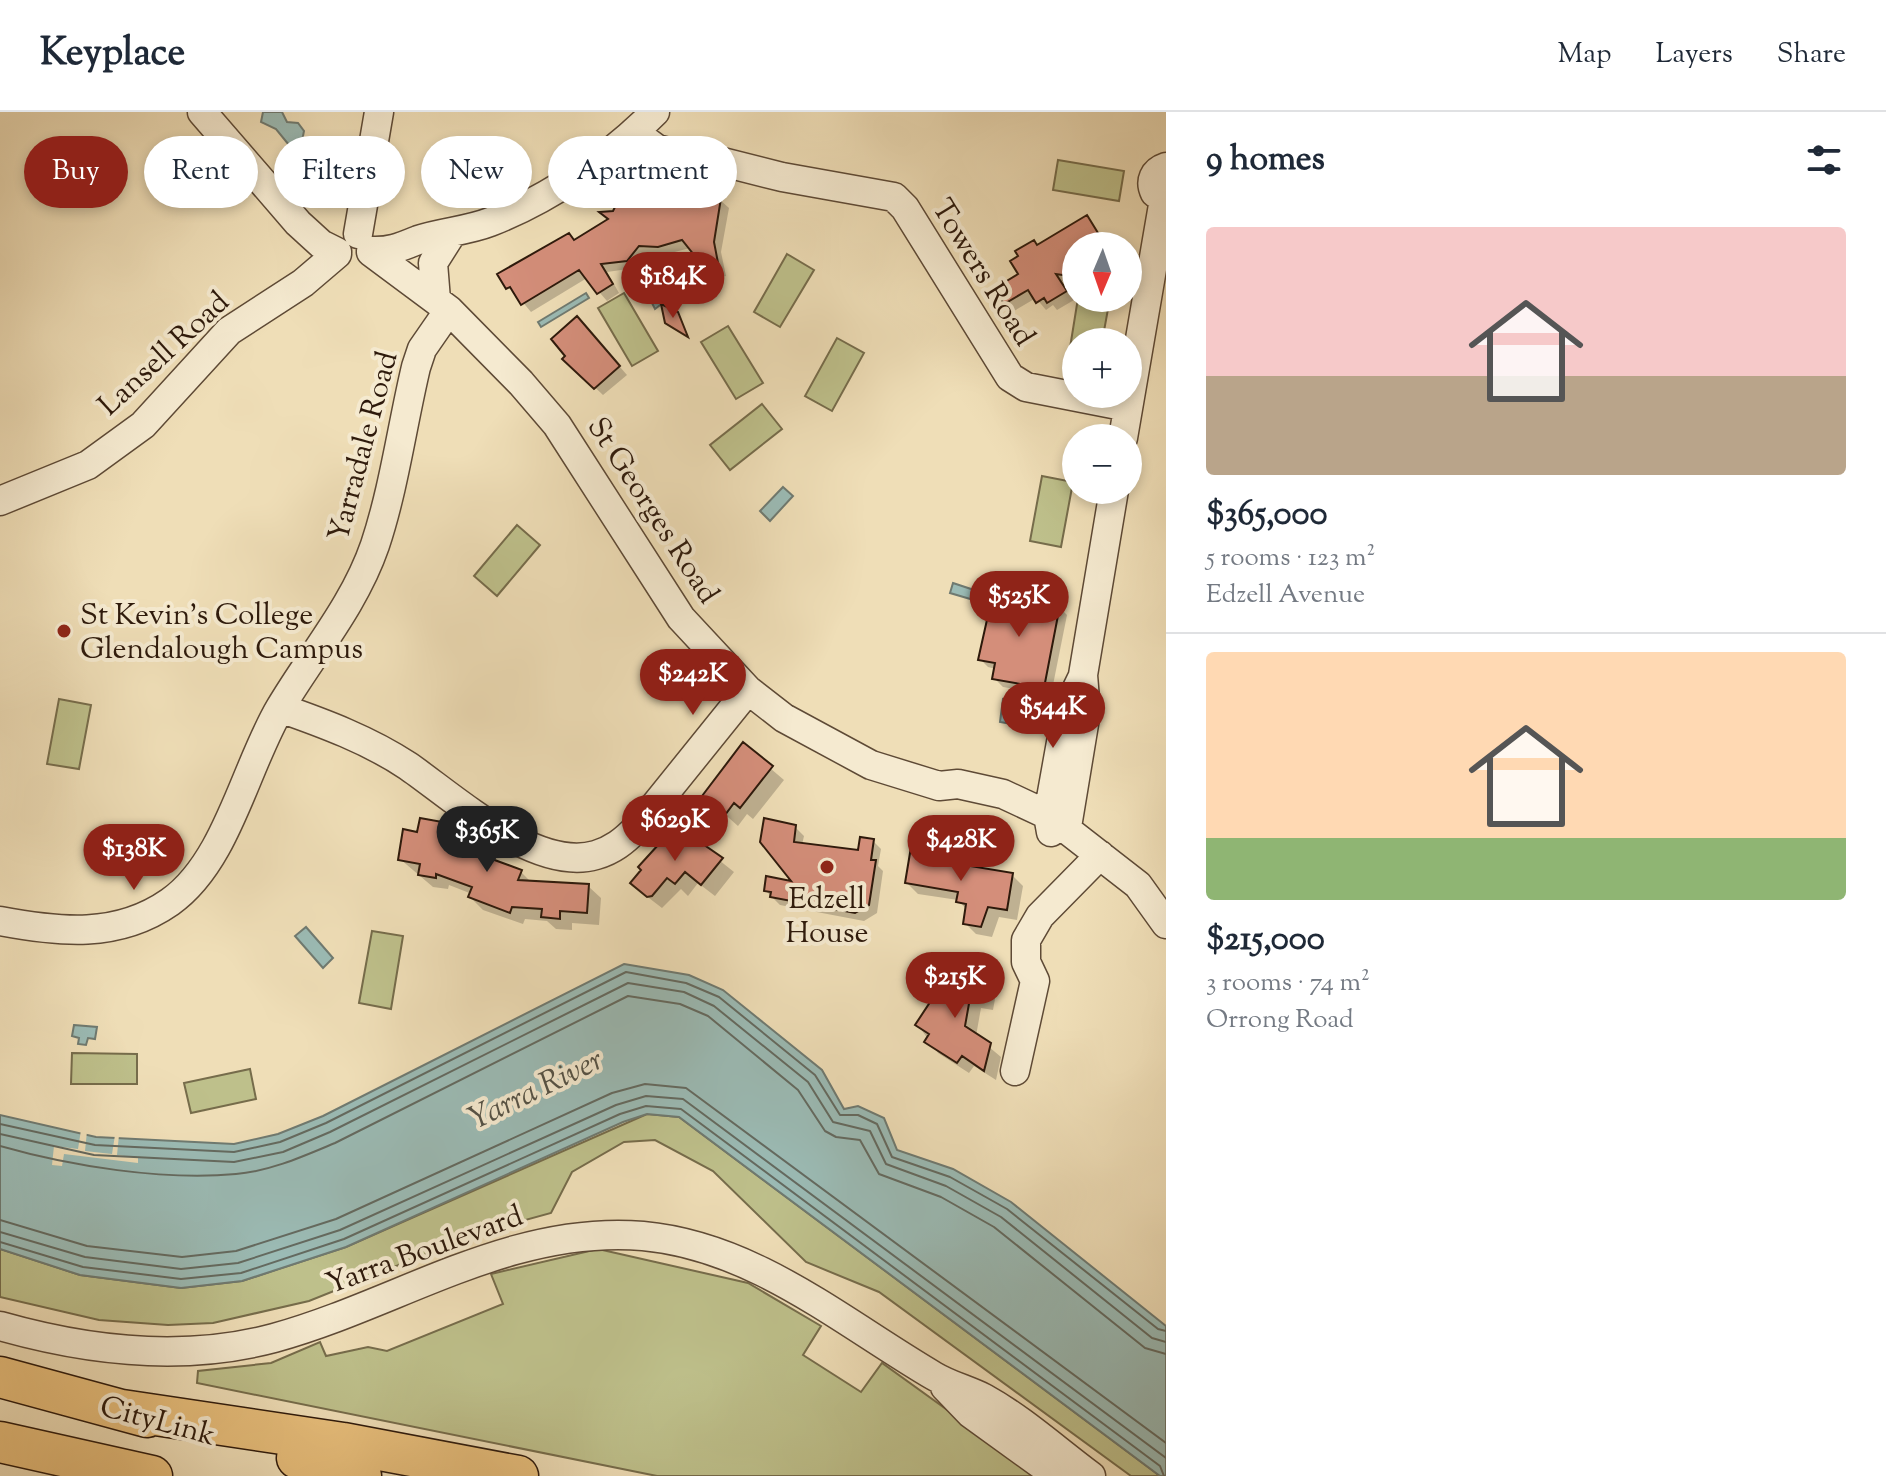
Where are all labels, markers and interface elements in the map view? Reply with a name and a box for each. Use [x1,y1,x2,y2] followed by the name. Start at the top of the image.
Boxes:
[40,28,185,82] text: Keyplace
[1558,35,1611,75] text: Map
[1655,35,1733,75] text: Layers
[1777,35,1846,75] text: Share
[24,136,128,208] chip: Buy
[144,136,258,208] chip: Rent
[274,136,405,208] chip: Filters
[421,136,532,208] chip: New
[548,136,737,208] chip: Apartment
[1206,136,1325,185] text: 9 homes
[1802,138,1846,182] icon: filters
[920,191,1044,355] street label: Towers Road
[1062,232,1142,312] north arrow
[1062,232,1142,504] map controls
[617,252,729,320] pin: $184K
[639,259,707,296] text: $184K
[1454,279,1598,423] icon: home
[89,283,240,427] street label: Lansell Road
[1062,328,1142,408] button: +
[318,347,410,547] street label: Yarradale Road
[575,410,728,613] street label: St Georges Road
[1062,424,1142,504] button: −
[1206,491,1328,540] text: $365,000
[1206,540,1375,577] text: 5 rooms · 123 m²
[963,571,1075,639] pin: $525K
[1206,577,1365,614] text: Edzell Avenue
[988,578,1050,615] text: $525K
[80,595,363,672] place label: St Kevin's College Glendalough Campus
[55,622,73,640] marker: St Kevin's College Glendalough Campus
[637,649,749,717] pin: $242K
[658,656,728,693] text: $242K
[997,682,1109,750] pin: $544K
[1019,689,1087,726] text: $544K
[1454,704,1598,848] icon: home
[619,795,731,863] pin: $629K
[640,802,710,839] text: $629K
[431,806,543,874] pin: $365K
[455,813,519,850] text: $365K
[905,815,1017,883] pin: $428K
[926,822,996,859] text: $428K
[78,824,190,892] pin: $138K
[101,831,167,868] text: $138K
[818,858,836,876] marker: Edzell House
[785,879,869,956] place label: Edzell House
[1206,916,1325,965] text: $215,000
[899,952,1011,1020] pin: $215K
[924,959,986,996] text: $215K
[1206,965,1370,1002] text: 3 rooms · 74 m²
[1206,1002,1354,1039] text: Orrong Road
[461,1038,611,1143] water label: Yarra River
[320,1196,529,1307] street label: Yarra Boulevard
[95,1386,220,1458] street label: CityLink

